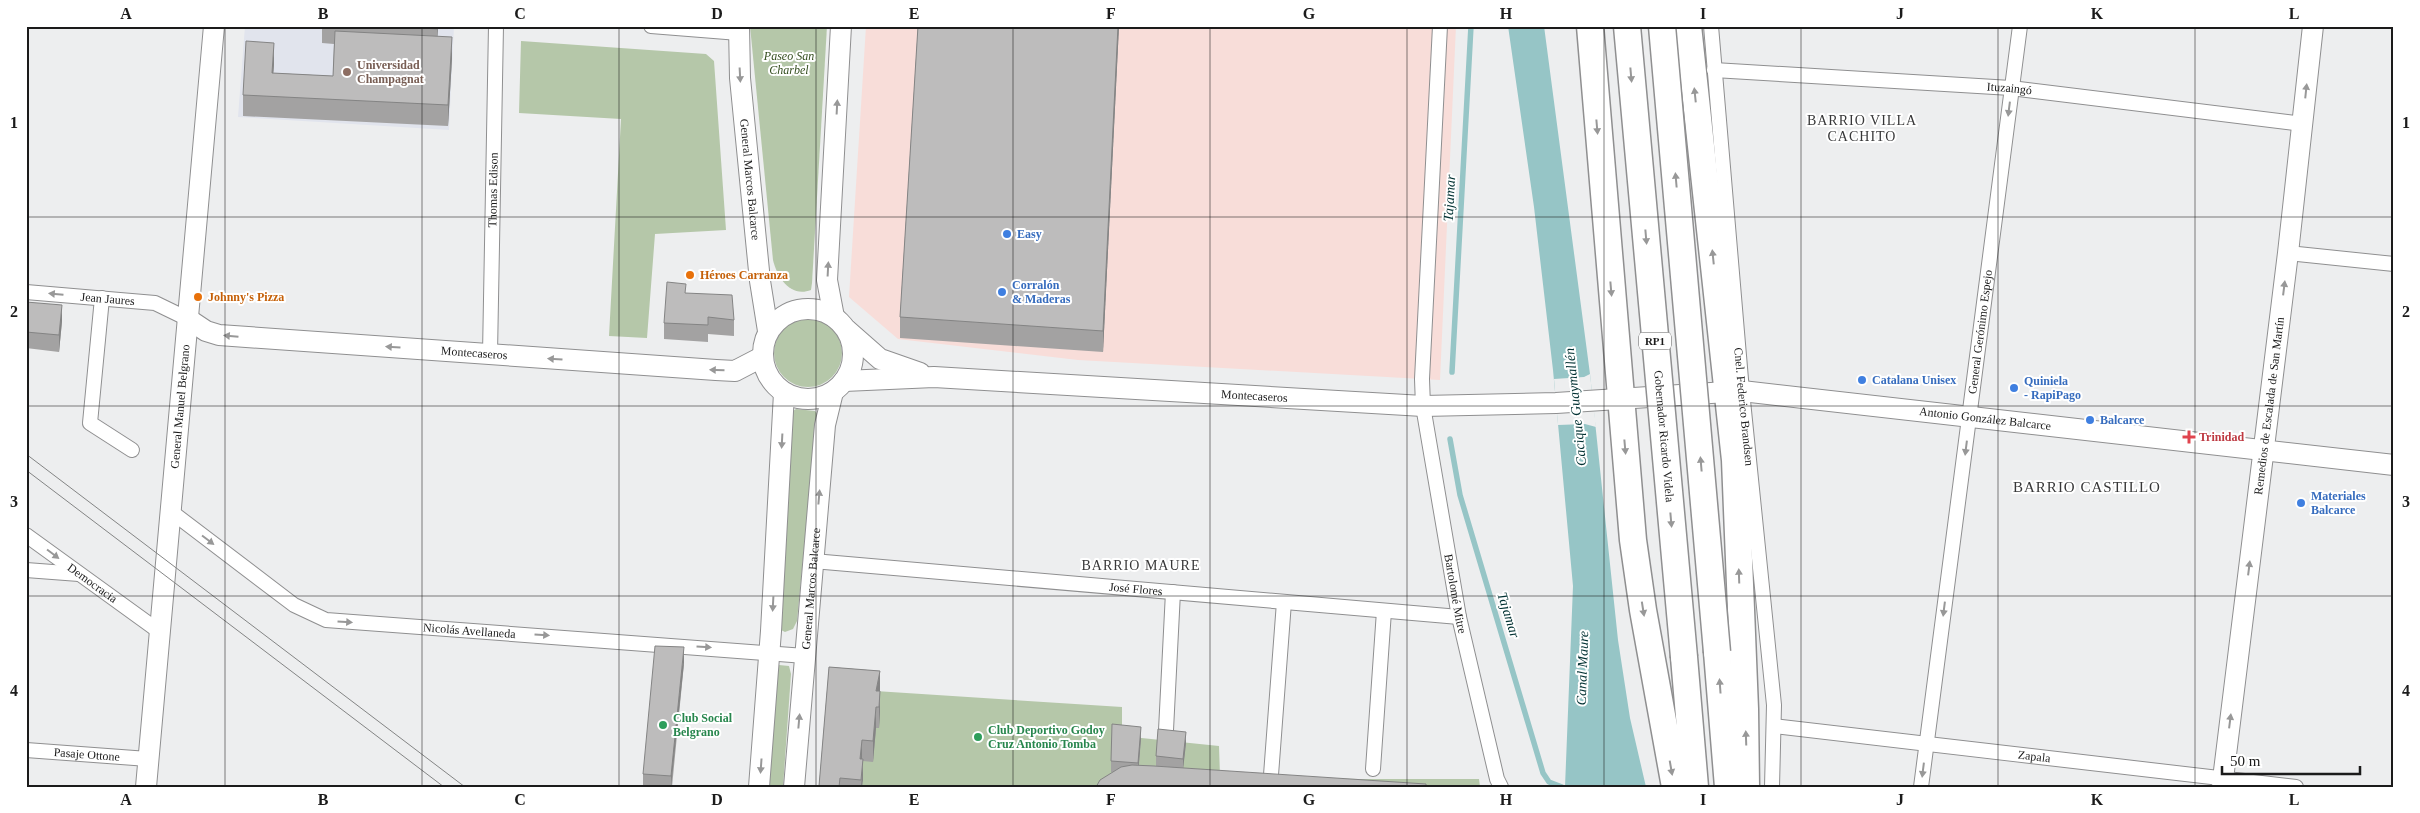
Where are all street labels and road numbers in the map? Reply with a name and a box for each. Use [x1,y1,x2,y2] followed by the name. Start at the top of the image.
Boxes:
[1986,80,2033,98] street label: Ituzaingó
[737,118,763,241] street label: General Marcos Balcarce
[485,152,501,228] street label: Thomas Edison
[1965,269,1995,395] street label: General Gerónimo Espejo
[80,290,136,308] street label: Jean Jaures
[2251,316,2287,496] street label: Remedios de Escalada de San Martín
[1639,332,1671,350] road number: RP1
[167,344,193,469] street label: General Manuel Belgrano
[440,344,508,362] street label: Montecaseros
[1731,347,1757,467] street label: Cnel. Federico Brandsen
[1651,370,1677,504] street label: Gobernador Ricardo Videla
[1221,387,1288,405] street label: Montecaseros
[1918,404,2052,433] street label: Antonio González Balcarce
[799,527,823,650] street label: General Marcos Balcarce
[1441,553,1470,635] street label: Bartolomé Mitre
[65,560,121,606] street label: Democracia
[1108,580,1163,598] street label: José Flores
[422,620,517,641] street label: Nicolás Avellaneda
[53,745,120,764] street label: Pasaje Ottone
[2017,748,2052,765] street label: Zapala

